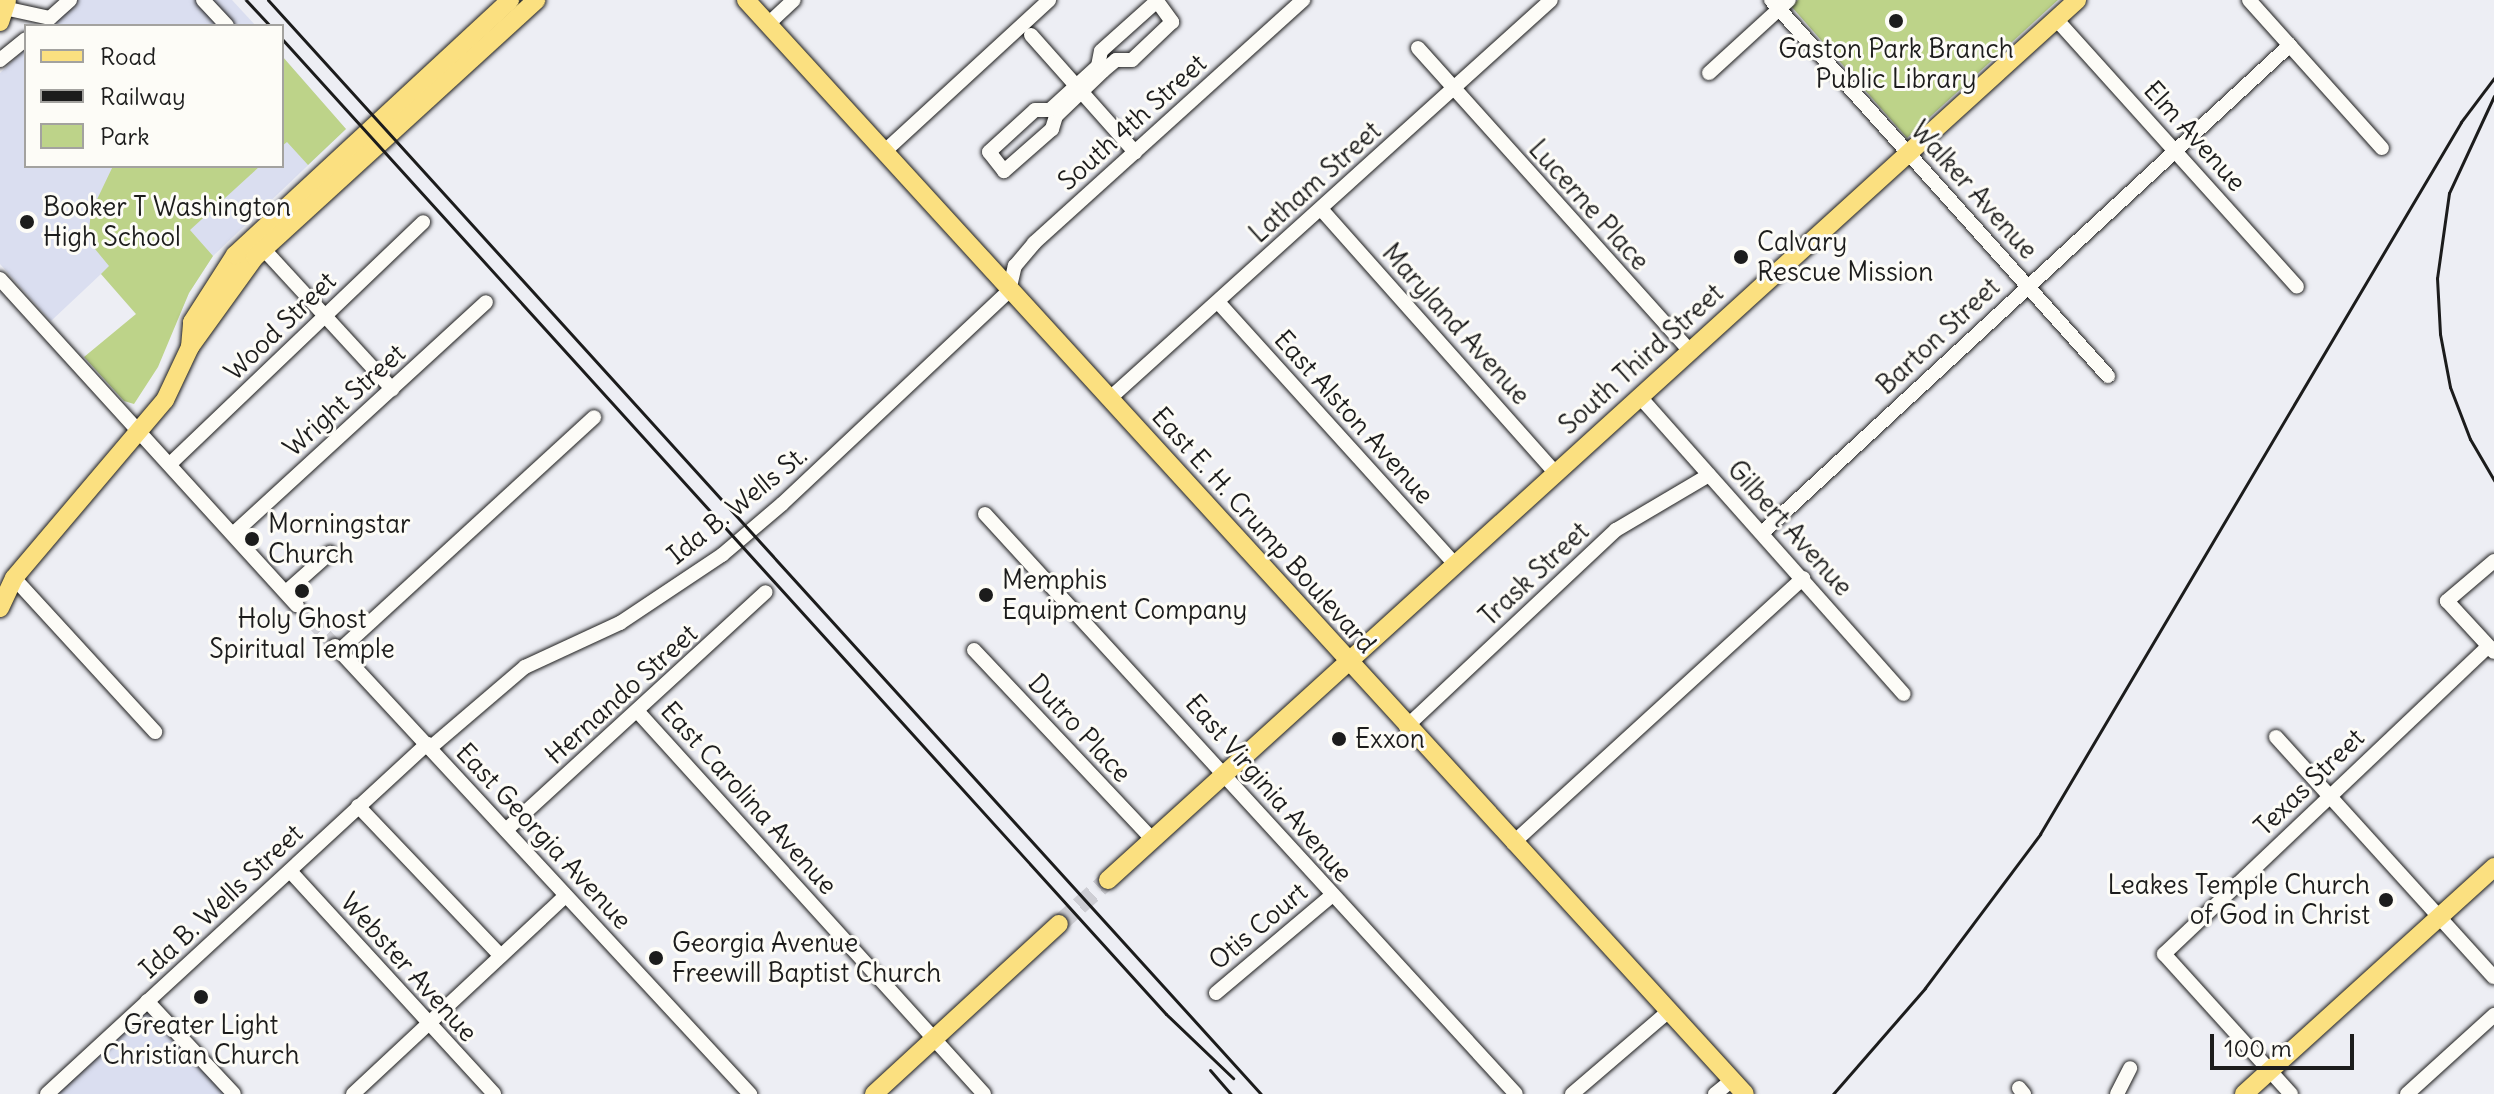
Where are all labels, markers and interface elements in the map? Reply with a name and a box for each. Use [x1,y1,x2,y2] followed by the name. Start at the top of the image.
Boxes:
[1887,12,1905,30] marker: Gaston Park Branch Public Library
[24,24,284,168] legend
[1778,33,2014,94] place label: Gaston Park Branch Public Library
[100,41,156,71] text: Road
[1051,47,1213,197] street label: South 4th Street
[2137,75,2253,197] street label: Elm Avenue
[100,81,186,111] text: Railway
[1243,115,1387,249] street label: Latham Street
[1904,115,2044,265] street label: Walker Avenue
[100,121,150,151] text: Park
[1522,133,1656,277] street label: Lucerne Place
[43,191,291,252] place label: Booker T Washington High School
[18,213,36,231] marker: Booker T Washington High School
[1757,226,1933,288] place label: Calvary Rescue Mission
[1376,237,1536,411] street label: Maryland Avenue
[1732,248,1750,266] marker: Calvary Rescue Mission
[218,265,342,387] street label: Wood Street
[1870,271,2006,401] street label: Barton Street
[1553,277,1729,441] street label: South Third Street
[1268,324,1440,510] street label: East Alston Avenue
[277,337,411,463] street label: Wright Street
[1145,401,1383,659] street label: East E. H. Crump Boulevard
[661,439,813,571] street label: Ida B. Wells St.
[1721,454,1859,602] street label: Gilbert Avenue
[268,508,411,570] place label: Morningstar Church
[1473,516,1595,632] street label: Trask Street
[243,530,261,548] marker: Morningstar Church
[1002,564,1247,626] place label: Memphis Equipment Company
[293,582,311,600] marker: Holy Ghost Spiritual Temple
[977,586,995,604] marker: Memphis Equipment Company
[209,603,395,664] place label: Holy Ghost Spiritual Temple
[539,618,703,770] street label: Hernando Street
[1022,667,1138,789] street label: Dutro Place
[1179,688,1359,888] street label: East Virginia Avenue
[654,695,844,901] street label: East Carolina Avenue
[2248,722,2370,842] street label: Texas Street
[1355,723,1425,755] place label: Exxon
[1330,730,1348,748] marker: Exxon
[450,737,638,935] street label: East Georgia Avenue
[133,817,309,985] street label: Ida B. Wells Street
[2108,869,2370,930] place label: Leakes Temple Church of God in Christ
[1202,876,1314,976] street label: Otis Court
[334,886,484,1048] street label: Webster Avenue
[2377,891,2395,909] marker: Leakes Temple Church of God in Christ
[672,927,941,988] place label: Georgia Avenue Freewill Baptist Church
[647,949,665,967] marker: Georgia Avenue Freewill Baptist Church
[192,988,210,1006] marker: Greater Light Christian Church
[103,1009,299,1070] place label: Greater Light Christian Church
[2214,1018,2358,1068] scale bar
[2224,1033,2292,1063] text: 100 m

